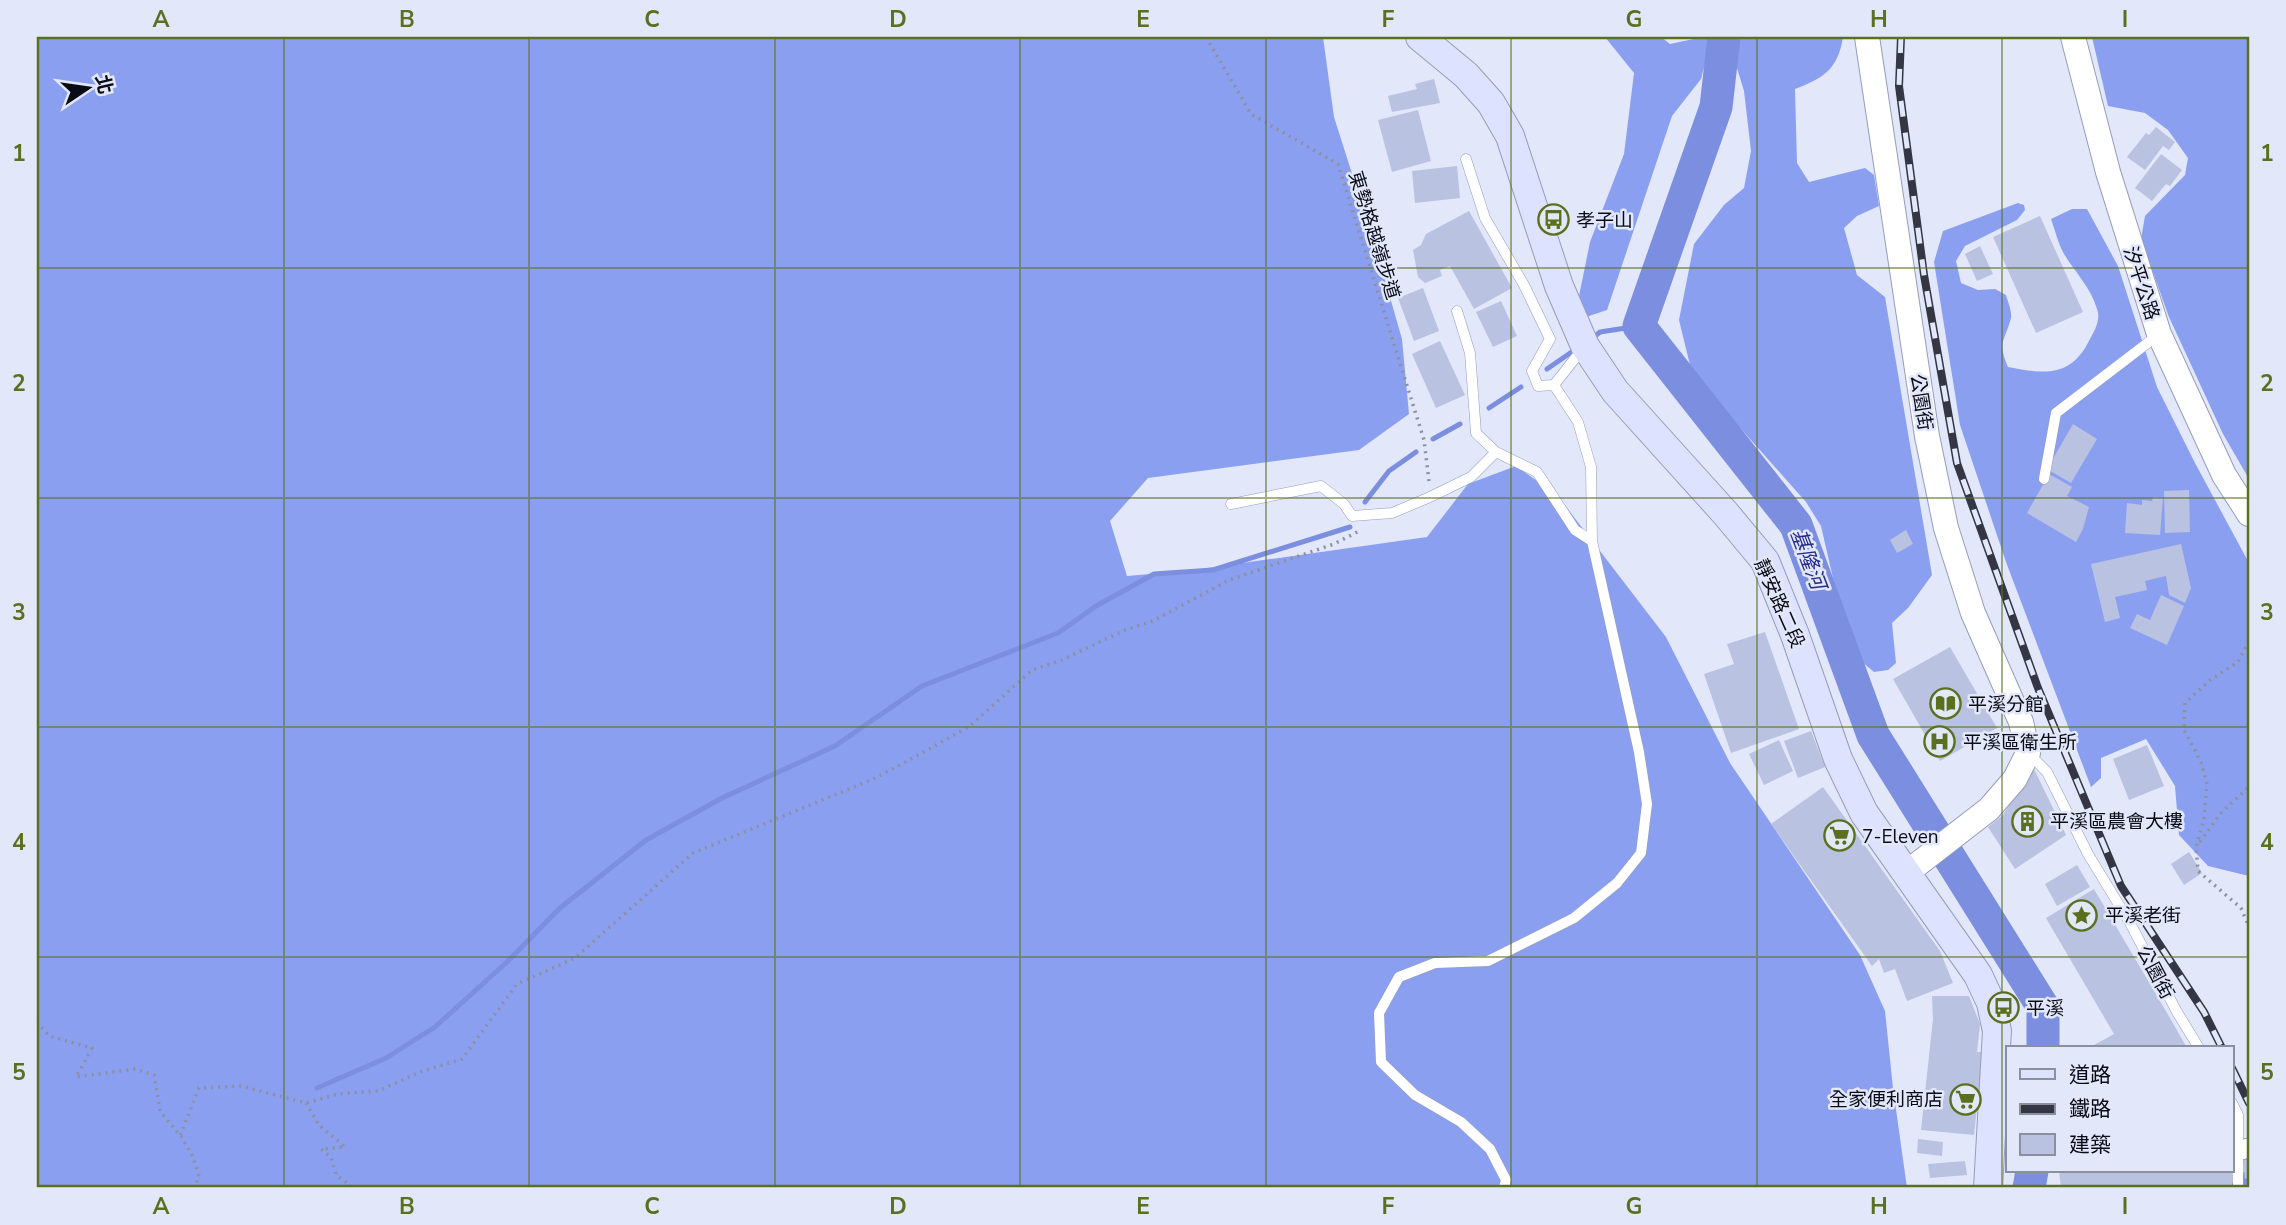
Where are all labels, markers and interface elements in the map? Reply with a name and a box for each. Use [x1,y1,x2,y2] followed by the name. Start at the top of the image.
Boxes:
[152,4,170,35] text: A
[399,4,415,35] text: B
[644,4,660,35] text: C
[889,4,907,35] text: D
[1136,4,1150,35] text: E
[1382,4,1395,35] text: F
[1626,4,1642,35] text: G
[1870,4,1888,35] text: H
[2122,4,2128,35] text: I
[52,52,122,122] north arrow
[89,72,118,97] text: 北
[12,138,26,169] text: 1
[2260,138,2274,169] text: 1
[1342,168,1406,303] street label: 東勢格越嶺步道
[1536,203,1570,237] bus stop icon: 孝子山
[1576,208,1633,234] place label: 孝子山
[2117,243,2165,323] street label: 汐平公路
[12,368,26,399] text: 2
[2260,368,2274,399] text: 2
[1904,372,1938,432] street label: 公園街
[1784,525,1834,597] water label: 基隆河
[1748,555,1810,652] street label: 靜安路二段
[12,597,26,628] text: 3
[2260,597,2274,628] text: 3
[1928,687,1962,721] library icon: 平溪分館
[1968,692,2044,718] place label: 平溪分館
[1923,725,1957,759] hospital icon: 平溪區衛生所
[1963,730,2077,756] place label: 平溪區衛生所
[2010,804,2044,838] building icon: 平溪區農會大樓
[2050,809,2183,835] place label: 平溪區農會大樓
[1822,819,1856,853] supermarket icon: 7-Eleven
[1862,824,1939,850] place label: 7-Eleven
[12,827,26,858] text: 4
[2260,827,2274,858] text: 4
[2065,898,2099,932] place icon: 平溪老街
[2105,903,2181,929] place label: 平溪老街
[2130,941,2180,1004] street label: 公園街
[1986,991,2020,1025] bus stop icon: 平溪
[2026,996,2064,1022] place label: 平溪
[2006,1046,2234,1172] legend
[12,1057,26,1088] text: 5
[2260,1057,2274,1088] text: 5
[2069,1061,2111,1089] text: 道路
[1949,1082,1983,1116] supermarket icon: 全家便利商店
[1829,1087,1943,1113] place label: 全家便利商店
[2069,1095,2111,1123] text: 鐵路
[2069,1131,2111,1159] text: 建築
[152,1191,170,1222] text: A
[399,1191,415,1222] text: B
[644,1191,660,1222] text: C
[889,1191,907,1222] text: D
[1136,1191,1150,1222] text: E
[1382,1191,1395,1222] text: F
[1626,1191,1642,1222] text: G
[1870,1191,1888,1222] text: H
[2122,1191,2128,1222] text: I

